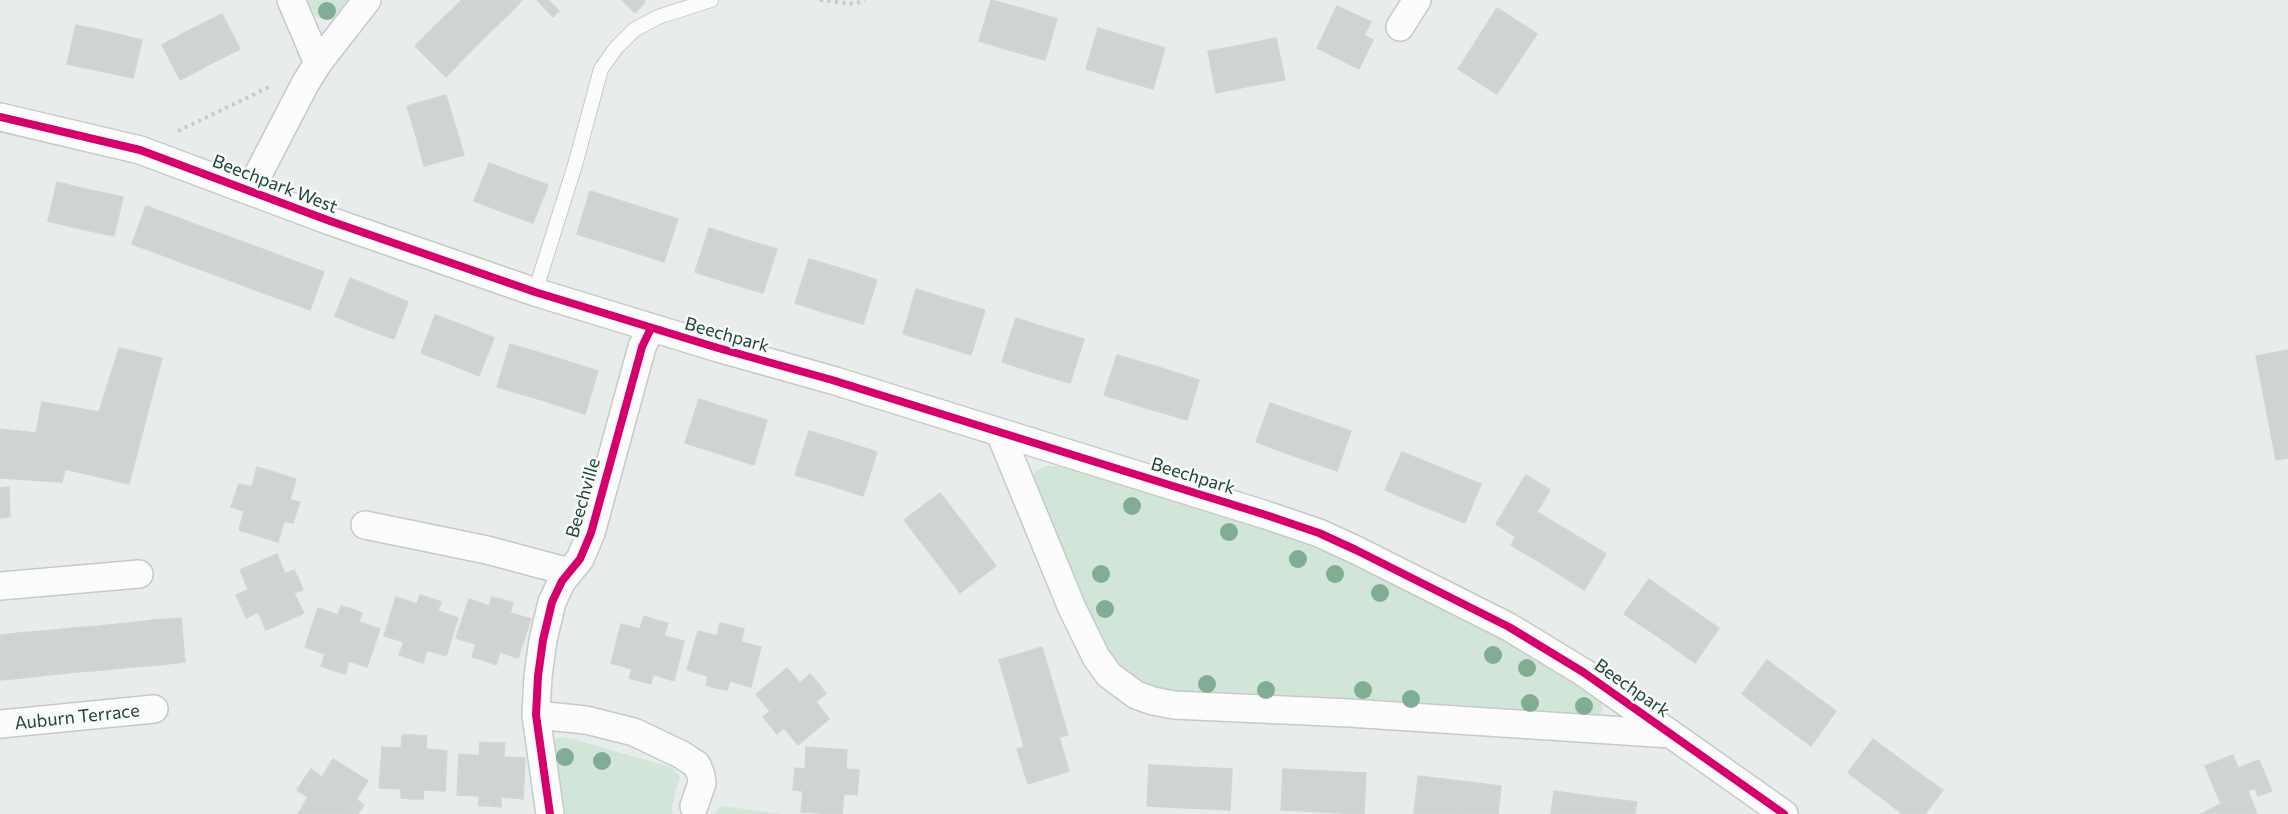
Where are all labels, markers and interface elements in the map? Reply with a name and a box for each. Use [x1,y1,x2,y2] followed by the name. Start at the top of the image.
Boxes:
[209,150,341,218] street label: Beechpark West
[682,313,772,357] street label: Beechpark
[1148,453,1238,499] street label: Beechpark
[561,456,605,540] street label: Beechville
[1590,654,1674,722] street label: Beechpark
[13,700,141,734] street label: Auburn Terrace

